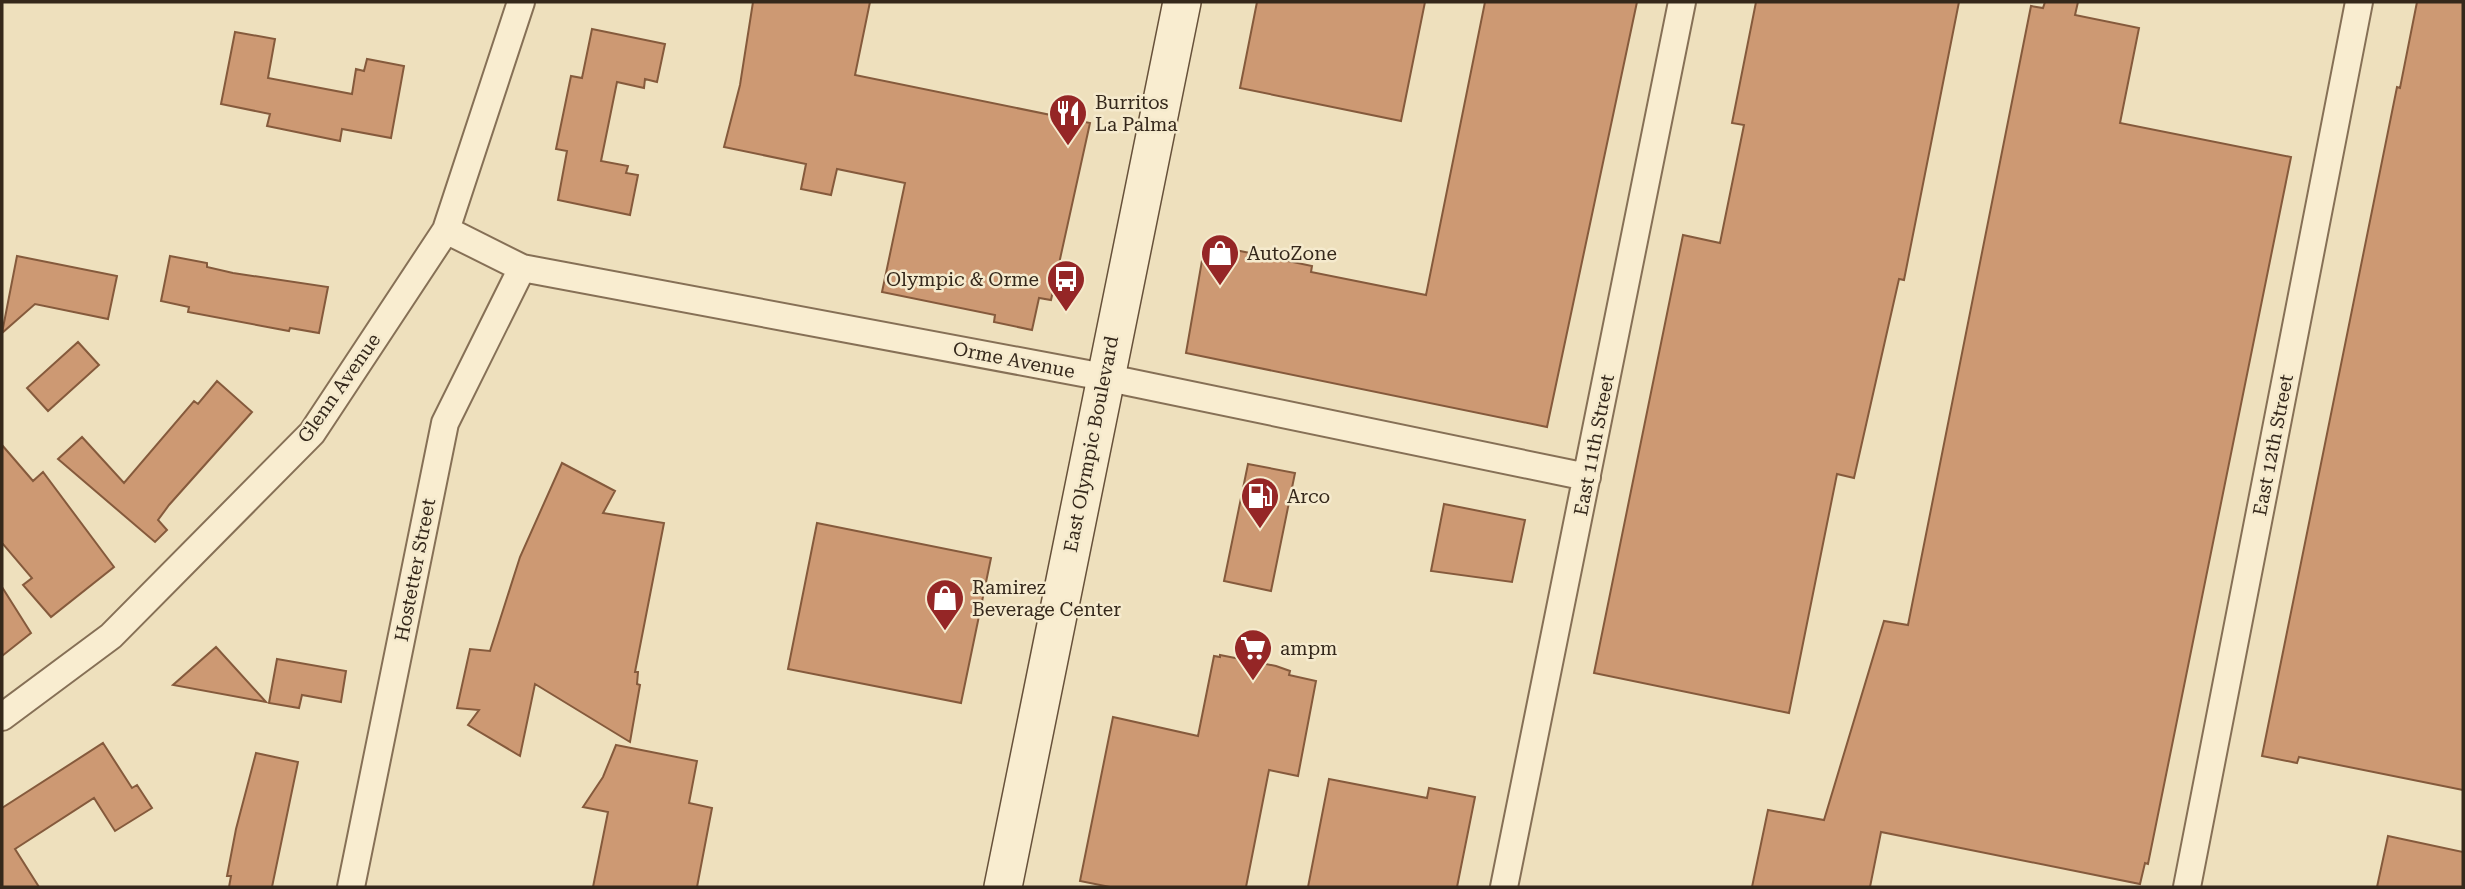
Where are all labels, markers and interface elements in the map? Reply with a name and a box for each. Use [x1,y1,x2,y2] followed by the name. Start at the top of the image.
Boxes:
[1095,91,1178,136] place label: Burritos La Palma
[1047,92,1089,147] restaurant icon: Burritos La Palma
[1199,232,1241,287] shop icon: AutoZone
[1247,242,1337,265] place label: AutoZone
[1045,258,1087,313] bus stop icon: Olympic & Orme
[886,268,1039,291] place label: Olympic & Orme
[293,329,385,447] street label: Glenn Avenue
[1059,334,1123,554] street label: East Olympic Boulevard
[951,337,1077,383] street label: Orme Avenue
[1569,372,1619,518] street label: East 11th Street
[2248,372,2298,518] street label: East 12th Street
[1239,475,1281,530] fuel station icon: Arco
[1287,485,1330,508] place label: Arco
[390,496,440,644] street label: Hostetter Street
[972,576,1121,621] place label: Ramirez Beverage Center
[924,577,966,632] shop icon: Ramirez Beverage Center
[1232,627,1274,682] supermarket icon: ampm
[1280,637,1337,660] place label: ampm

